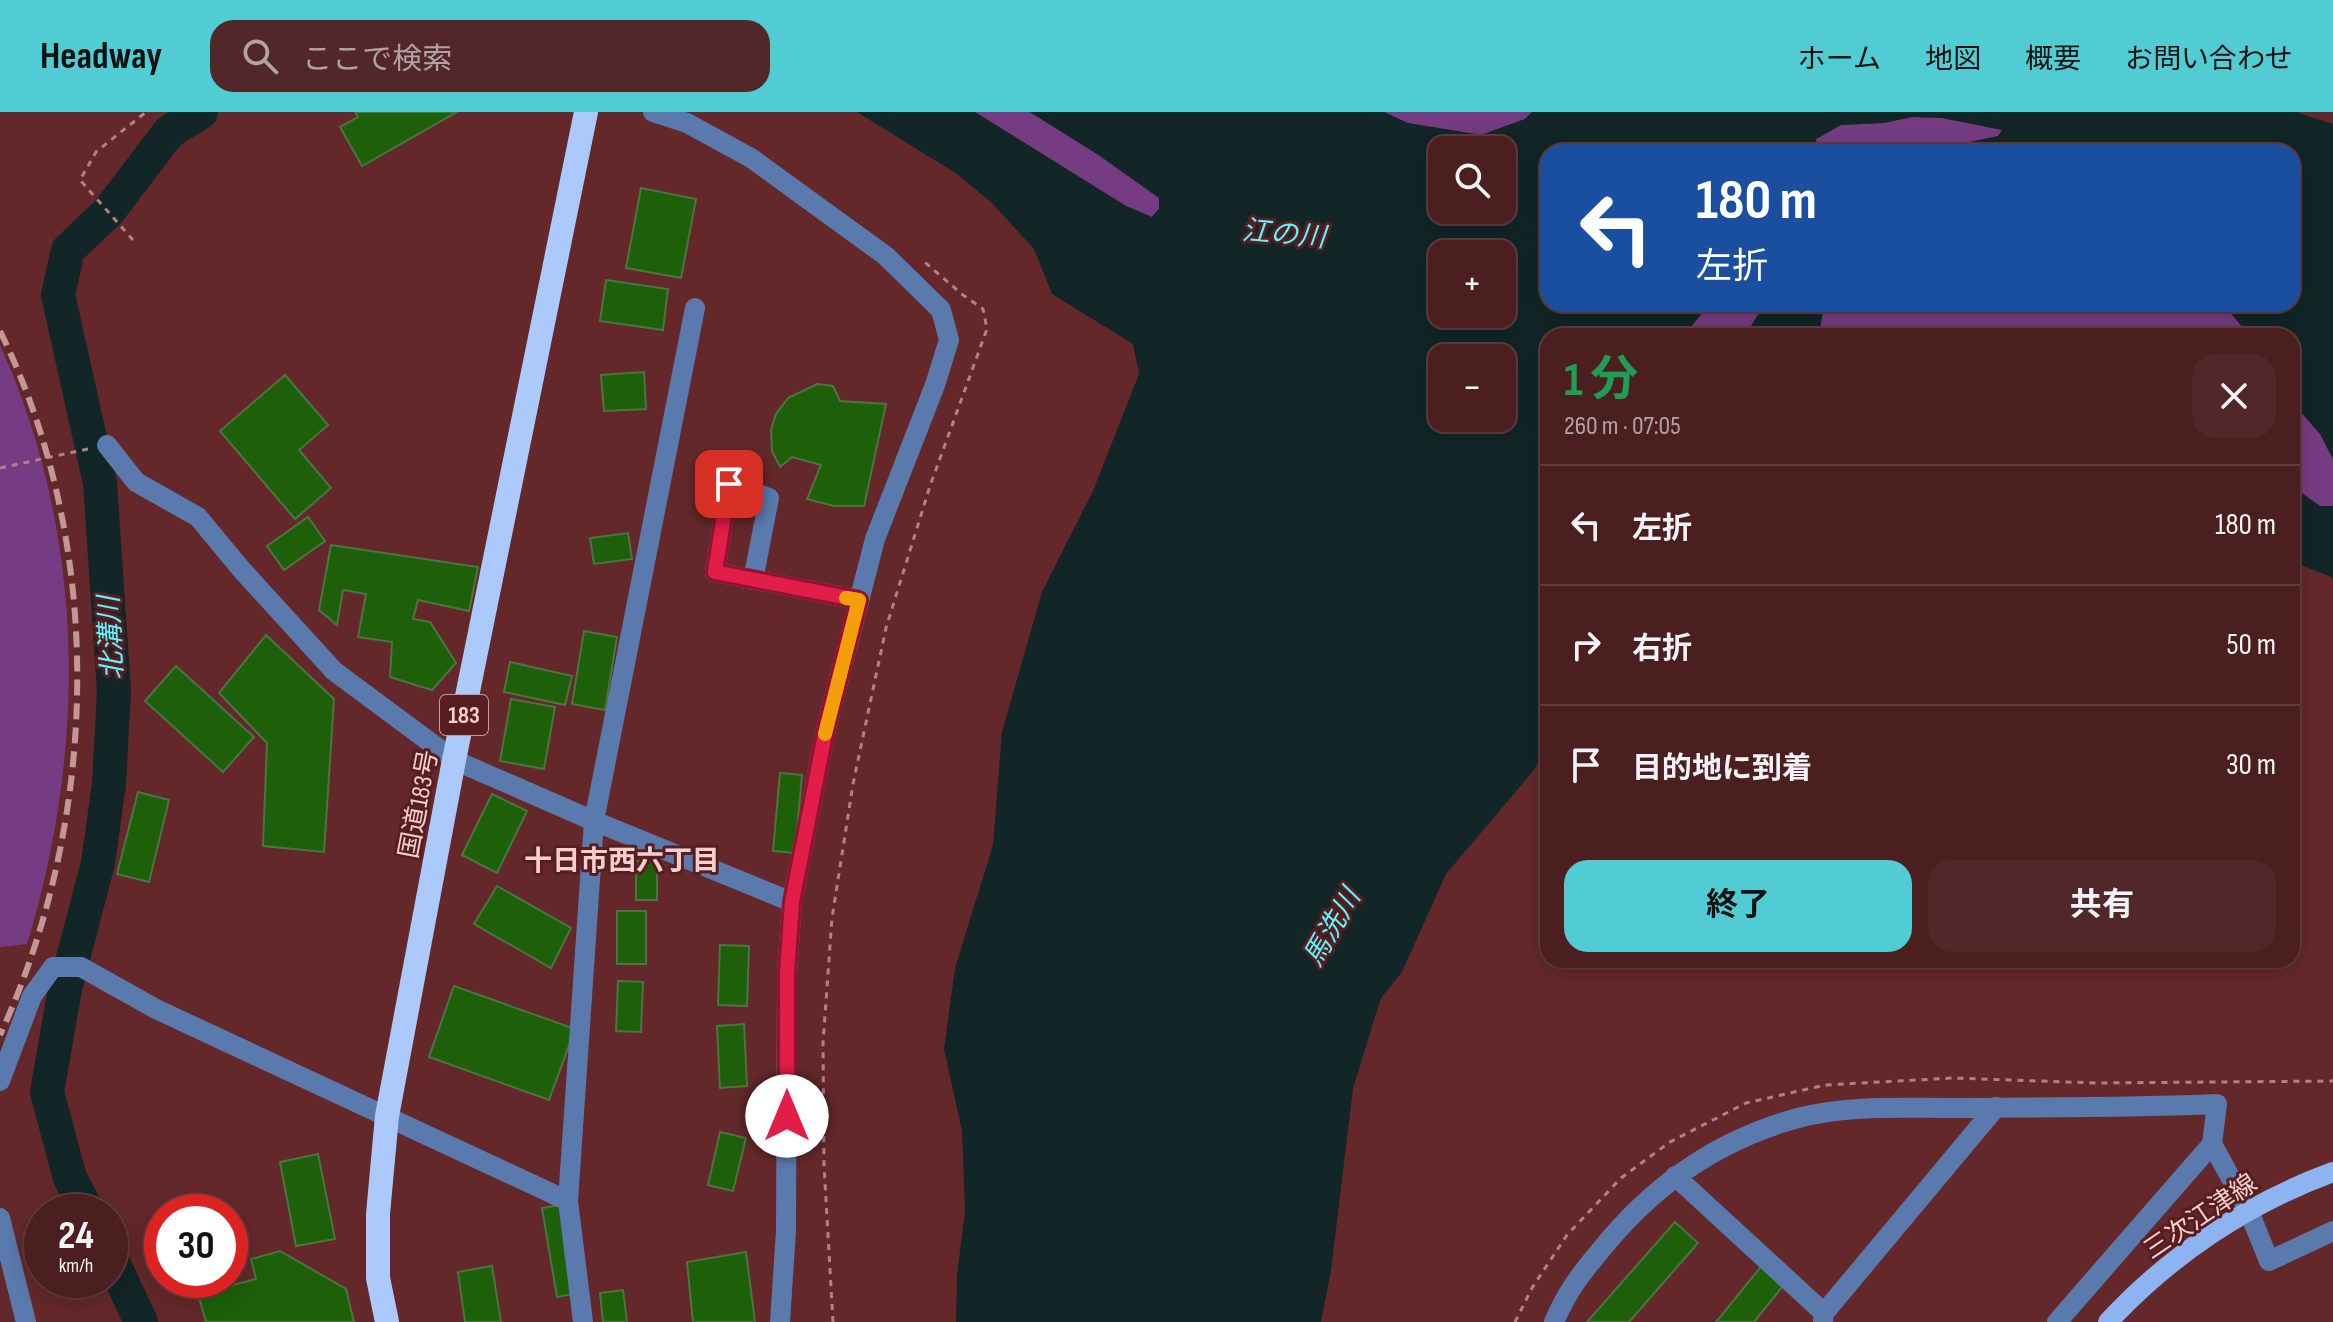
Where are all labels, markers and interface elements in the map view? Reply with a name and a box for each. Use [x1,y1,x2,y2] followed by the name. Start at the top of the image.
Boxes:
[210,20,770,92] search box
[40,34,162,79] text: Headway
[238,34,282,78] icon: search
[302,42,452,78] text: ここで検索
[1798,43,1881,76] text: ホーム
[1925,43,1981,76] text: 地図
[2025,43,2081,76] text: 概要
[2125,43,2293,76] text: お問い合わせ
[1428,136,1516,432] map controls
[1428,136,1516,224] button: search
[1696,168,1817,235] text: 180 m
[1564,176,1668,280] icon: left
[1241,214,1330,255] water label: 江の川
[1428,240,1516,328] button: +
[1696,246,1768,289] text: 左折
[1428,344,1516,432] button: −
[1564,352,1638,409] text: 1 分
[2192,354,2276,438] button: close
[1564,411,1681,442] text: 260 m · 07:05
[695,450,763,518] pin
[707,462,751,506] icon: arrive
[1564,503,1608,547] icon: left
[2215,507,2276,543] text: 180 m
[1632,511,1692,547] text: 左折
[93,592,130,681] water label: 北溝川
[1564,623,1608,667] icon: right
[2227,627,2276,663] text: 50 m
[1632,631,1692,667] text: 右折
[440,695,488,735] road number: 183
[1564,743,1608,787] icon: arrive
[2226,747,2276,783] text: 30 m
[394,748,445,861] street label: 国道183号
[1632,751,1812,787] text: 目的地に到着
[524,845,720,878] district label: 十日市西六丁目
[1564,860,1912,952] button: 終了
[1928,860,2276,952] button: 共有
[1297,881,1369,972] water label: 馬洗川
[745,1074,829,1158] position arrow
[2138,1168,2263,1266] street label: 三次江津線
[144,1194,248,1298] speed limit sign: 30
[58,1212,94,1260] text: 24
[59,1254,93,1278] text: km/h

